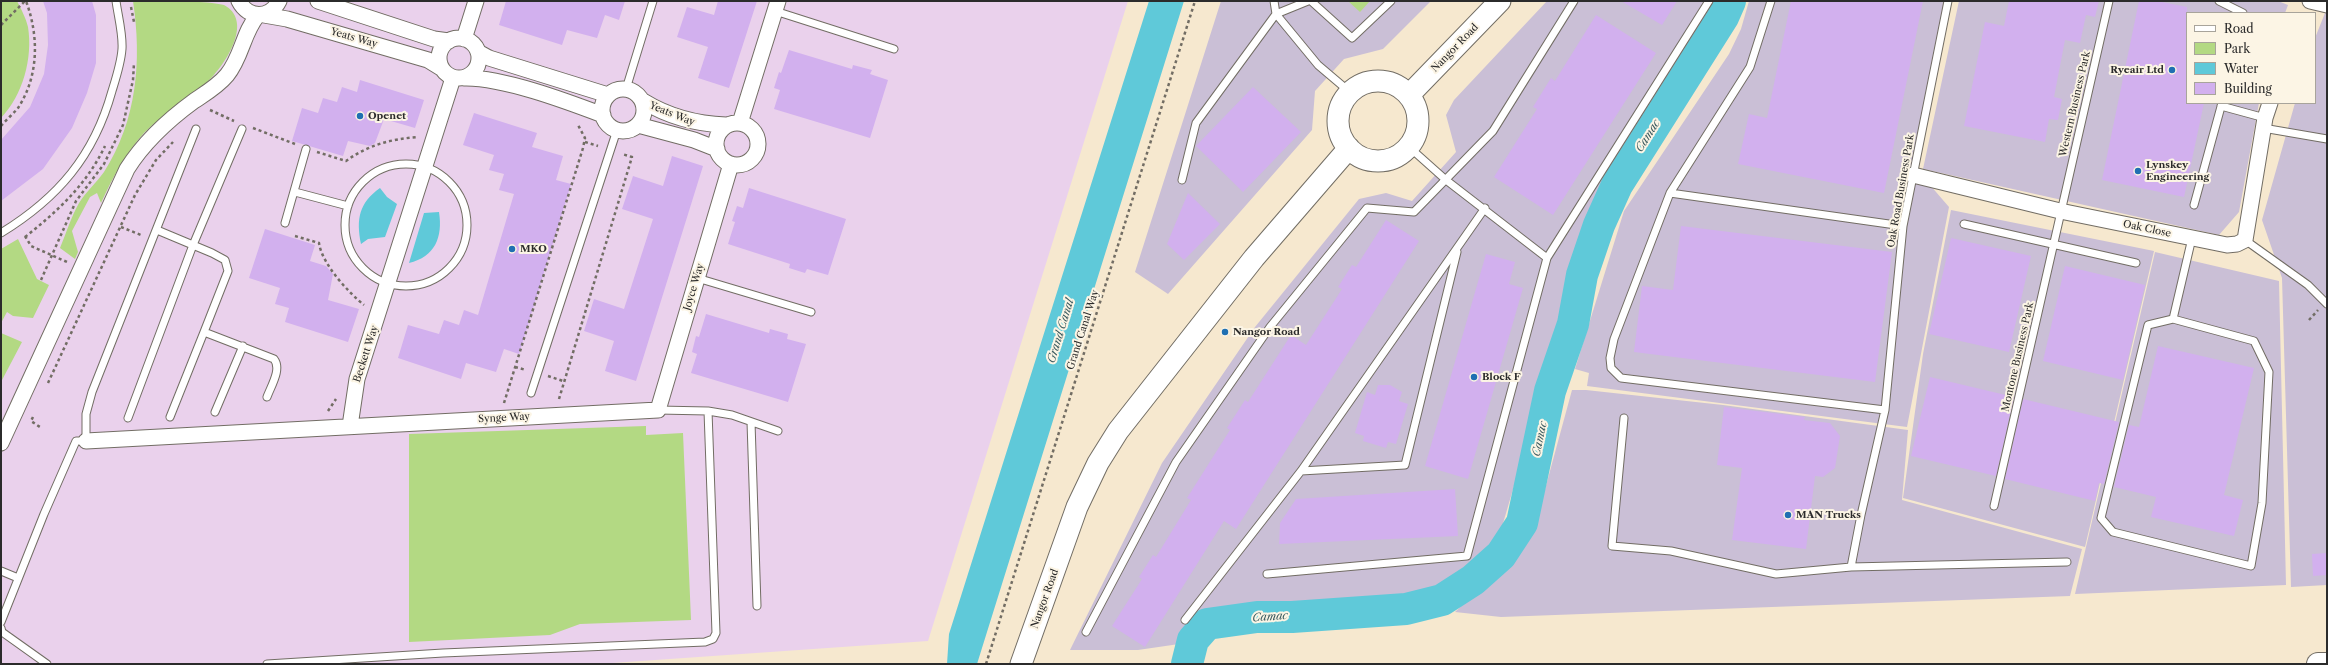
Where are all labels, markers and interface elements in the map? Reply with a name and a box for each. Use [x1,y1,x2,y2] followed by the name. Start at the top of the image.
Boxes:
[2186,12,2316,104] legend
[1429,21,1481,75] street label: Nangor Road
[2224,21,2254,36] text: Road
[329,26,379,50] street label: Yeats Way
[2224,41,2250,56] text: Park
[2057,50,2093,158] street label: Western Business Park
[2224,61,2258,76] text: Water
[2110,64,2164,76] place label: Ryeair Ltd
[2167,65,2177,75] marker: Ryeair Ltd
[2224,81,2272,96] text: Building
[647,99,697,129] street label: Yeats Way
[368,110,406,122] place label: Openet
[355,111,365,121] marker: Openet
[1633,117,1663,155] water label: Camac
[1885,133,1917,249] street label: Oak Road Business Park
[2146,159,2209,182] place label: Lynskey Engineering
[2133,166,2143,176] marker: Lynskey Engineering
[2122,218,2172,240] street label: Oak Close
[520,243,547,255] place label: MKO
[507,244,517,254] marker: MKO
[681,262,707,312] street label: Joyce Way
[1064,289,1102,371] street label: Grand Canal Way
[1045,297,1077,365] water label: Grand Canal
[2000,301,2036,413] street label: Montone Business Park
[351,324,381,384] street label: Beckett Way
[1233,326,1300,338] place label: Nangor Road
[1220,327,1230,337] marker: Nangor Road
[1482,371,1521,383] place label: Block F
[1469,372,1479,382] marker: Block F
[478,411,530,425] street label: Synge Way
[1530,420,1550,458] water label: Camac
[1796,509,1861,521] place label: MAN Trucks
[1783,510,1793,520] marker: MAN Trucks
[1029,568,1061,630] street label: Nangor Road
[1252,609,1288,625] water label: Camac

